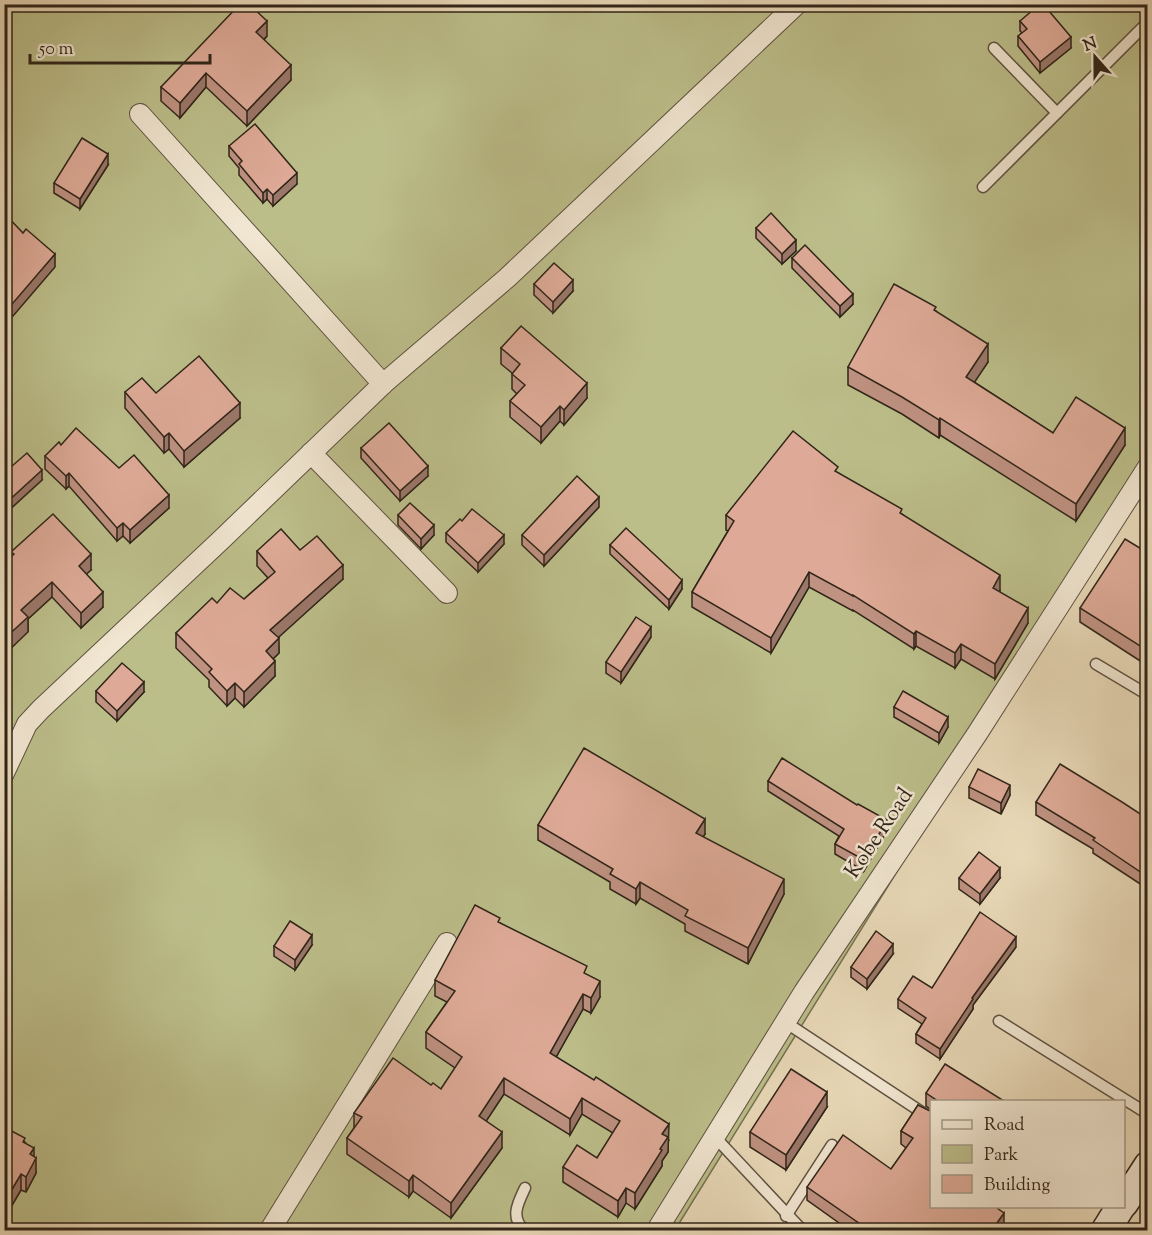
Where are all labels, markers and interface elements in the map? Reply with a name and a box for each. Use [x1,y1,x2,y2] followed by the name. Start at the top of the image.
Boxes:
[30,27,210,65] scale bar
[1065,27,1125,87] north arrow
[1080,32,1101,58] text: N
[38,37,74,63] text: 50 m
[838,782,922,886] street label: Kobe Road
[930,1100,1125,1208] legend
[984,1113,1024,1139] text: Road
[984,1143,1019,1169] text: Park
[984,1173,1050,1199] text: Building

